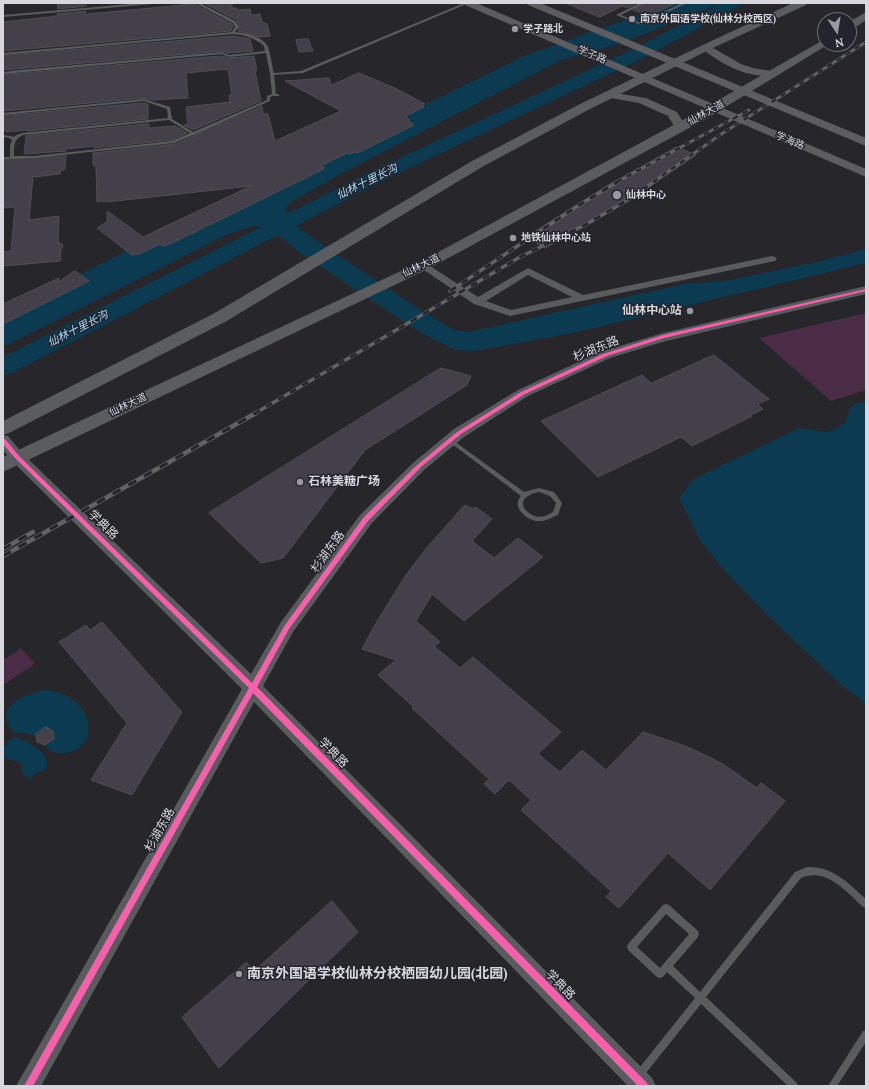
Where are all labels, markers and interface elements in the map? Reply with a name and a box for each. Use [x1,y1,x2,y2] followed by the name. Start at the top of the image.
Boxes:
[817,12,857,52] north arrow
[640,13,776,25] place label: 南京外国语学校(仙林分校西区)
[627,14,637,24] marker: 南京外国语学校(仙林分校西区)
[523,23,563,35] place label: 学子路北
[510,24,520,34] marker: 学子路北
[834,35,845,50] text: N
[576,44,608,66] street label: 学子路
[686,98,726,128] street label: 仙林大道
[774,130,806,152] street label: 学海路
[334,162,400,202] water label: 仙林十里长沟
[611,189,623,201] marker: 仙林中心
[626,189,666,201] place label: 仙林中心
[521,232,591,244] place label: 地铁仙林中心站
[508,233,518,243] marker: 地铁仙林中心站
[400,252,442,280] street label: 仙林大道
[622,304,682,318] place label: 仙林中心站
[685,306,695,316] marker: 仙林中心站
[46,308,110,350] water label: 仙林十里长沟
[571,333,621,365] street label: 杉湖东路
[107,391,149,419] street label: 仙林大道
[308,475,380,489] place label: 石林美糖广场
[295,477,305,487] marker: 石林美糖广场
[85,507,121,543] street label: 学典路
[308,528,348,576] street label: 杉湖东路
[315,735,351,771] street label: 学典路
[142,806,178,854] street label: 杉湖东路
[247,966,507,982] place label: 南京外国语学校仙林分校栖园幼儿园(北园)
[542,967,578,1003] street label: 学典路
[234,969,244,979] marker: 南京外国语学校仙林分校栖园幼儿园(北园)

